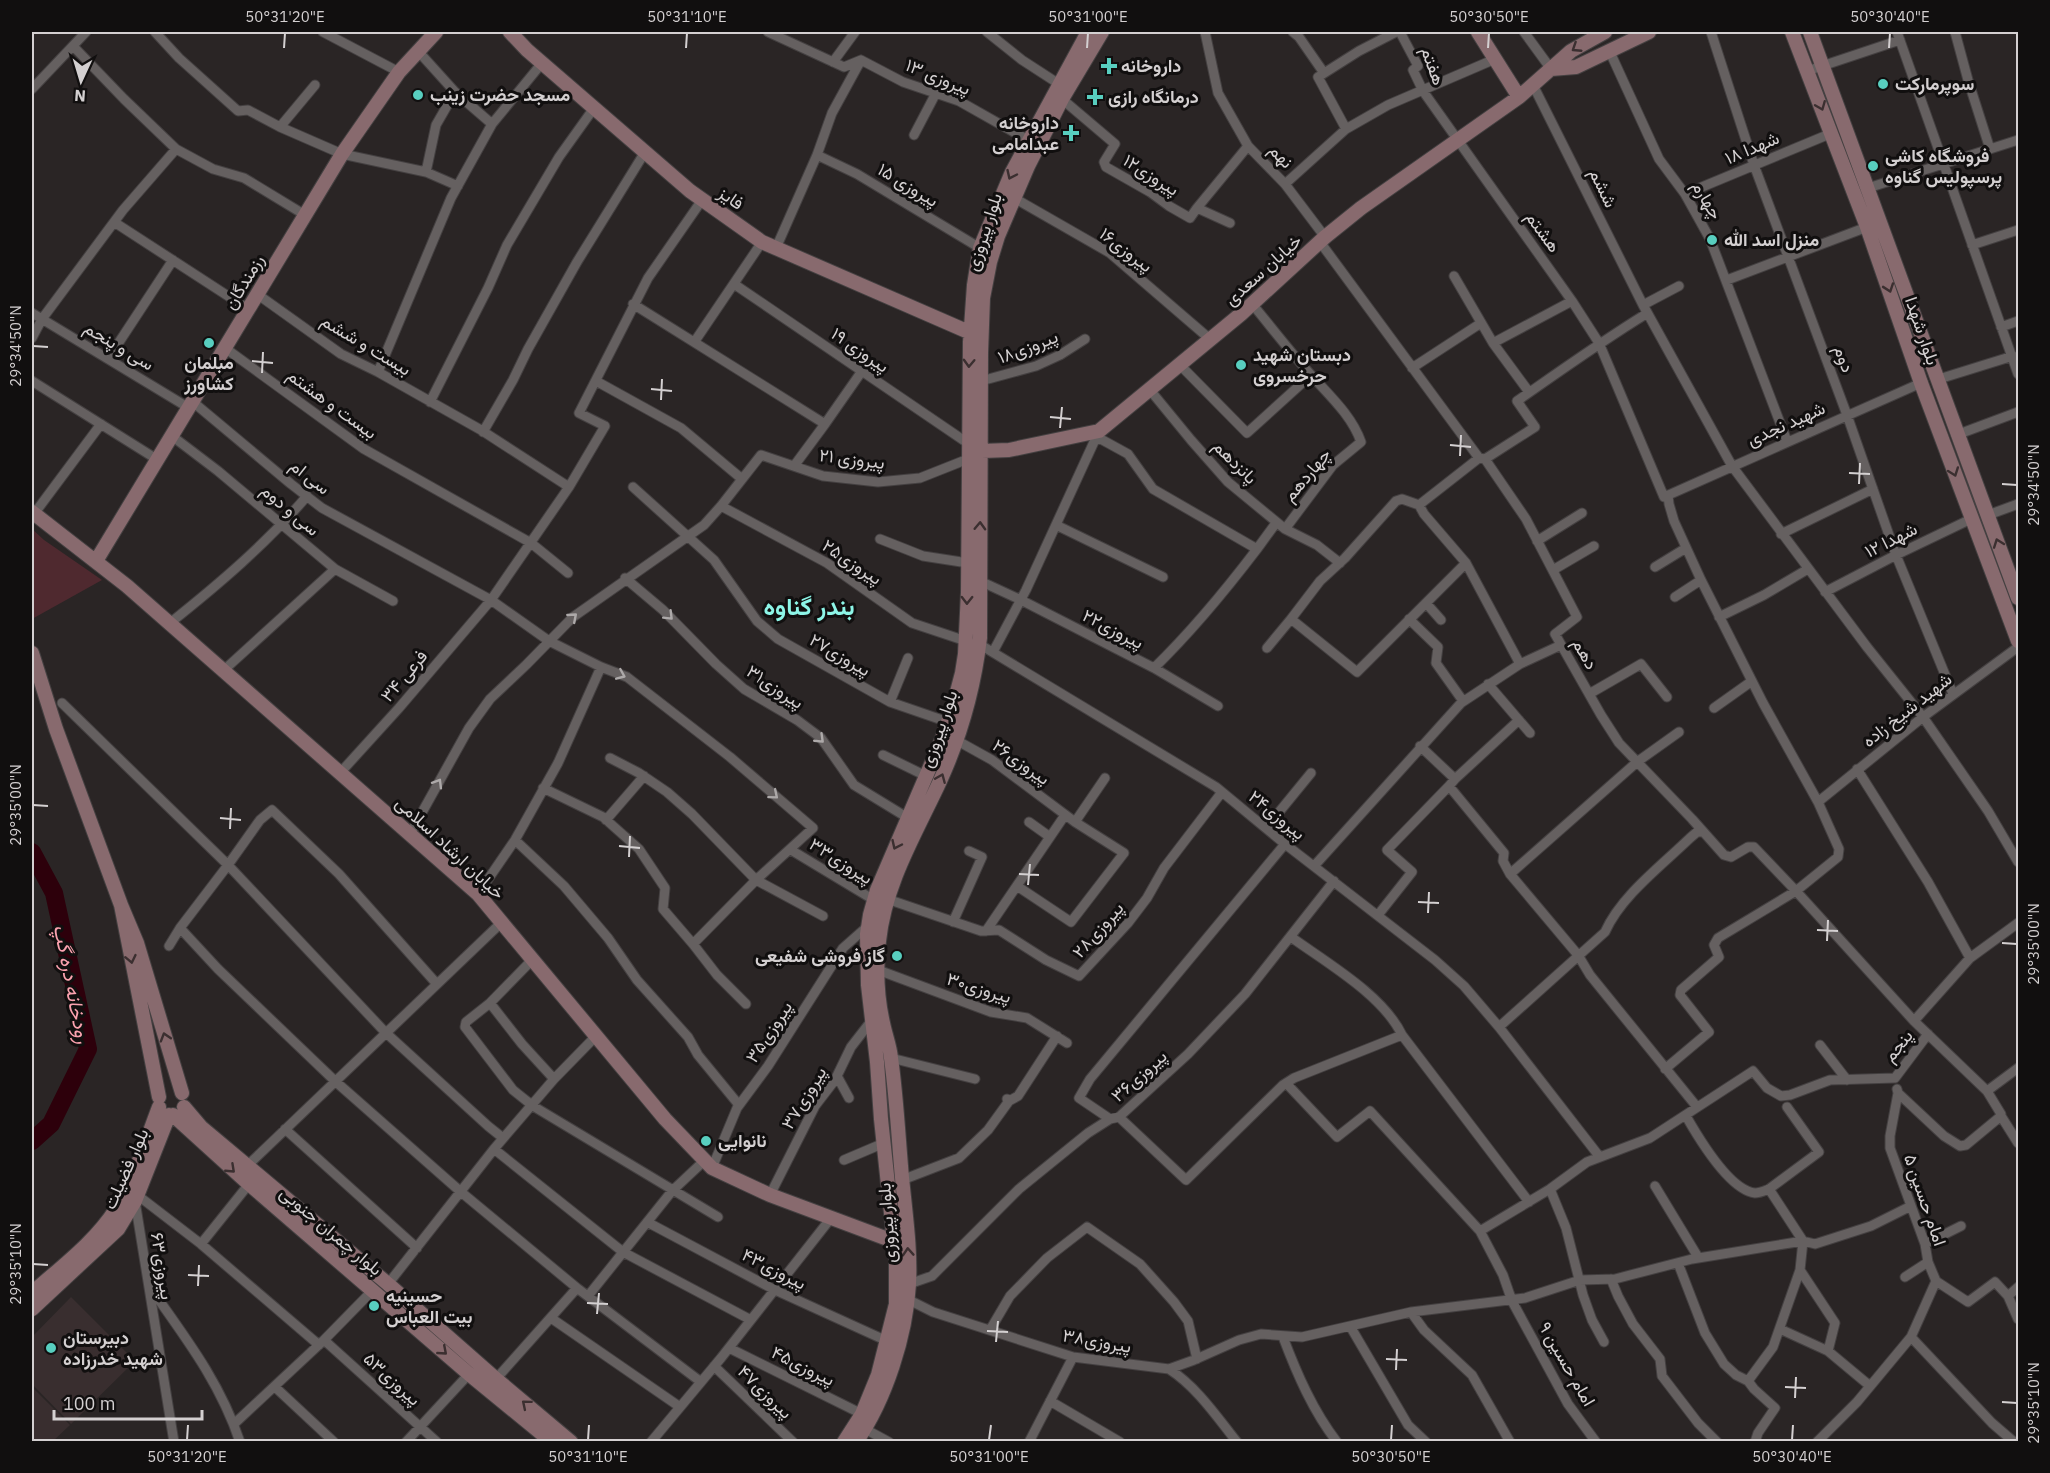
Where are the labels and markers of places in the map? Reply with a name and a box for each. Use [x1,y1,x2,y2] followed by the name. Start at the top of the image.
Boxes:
[1121,54,1181,77] place label: داروخانه
[1102,59,1116,73] marker: داروخانه
[1895,72,1974,96] place label: سوپرمارکت
[1876,77,1890,91] marker: سوپرمارکت
[430,83,571,106] place label: مسجد حضرت زینب
[1108,85,1199,108] place label: درمانگاه رازی
[411,88,425,102] marker: مسجد حضرت زینب
[1086,88,1104,106] marker: درمانگاه رازی
[992,111,1059,155] place label: داروخانه عبدامامی
[1064,126,1078,140] marker: داروخانه عبدامامی
[1885,144,2002,189] place label: فروشگاه کاشی پرسپولیس گناوه
[1866,159,1880,173] marker: فروشگاه کاشی پرسپولیس گناوه
[1724,228,1819,251] place label: منزل اسد الله
[1705,233,1719,247] marker: منزل اسد الله
[202,336,216,350] marker: مبلمان کشاورز
[1253,343,1351,387] place label: دبستان شهید حرخسروی
[183,351,234,395] place label: مبلمان کشاورز
[1234,358,1248,372] marker: دبستان شهید حرخسروی
[755,944,885,967] place label: گاز فروشی شفیعی
[890,949,904,963] marker: گاز فروشی شفیعی
[718,1129,766,1152] place label: نانوایی
[699,1134,713,1148] marker: نانوایی
[386,1284,472,1328] place label: حسینیه بیت العباس
[367,1299,381,1313] marker: حسینیه بیت العباس
[63,1326,163,1370] place label: دبیرستان شهید خدرزاده
[44,1341,58,1355] marker: دبیرستان شهید خدرزاده

